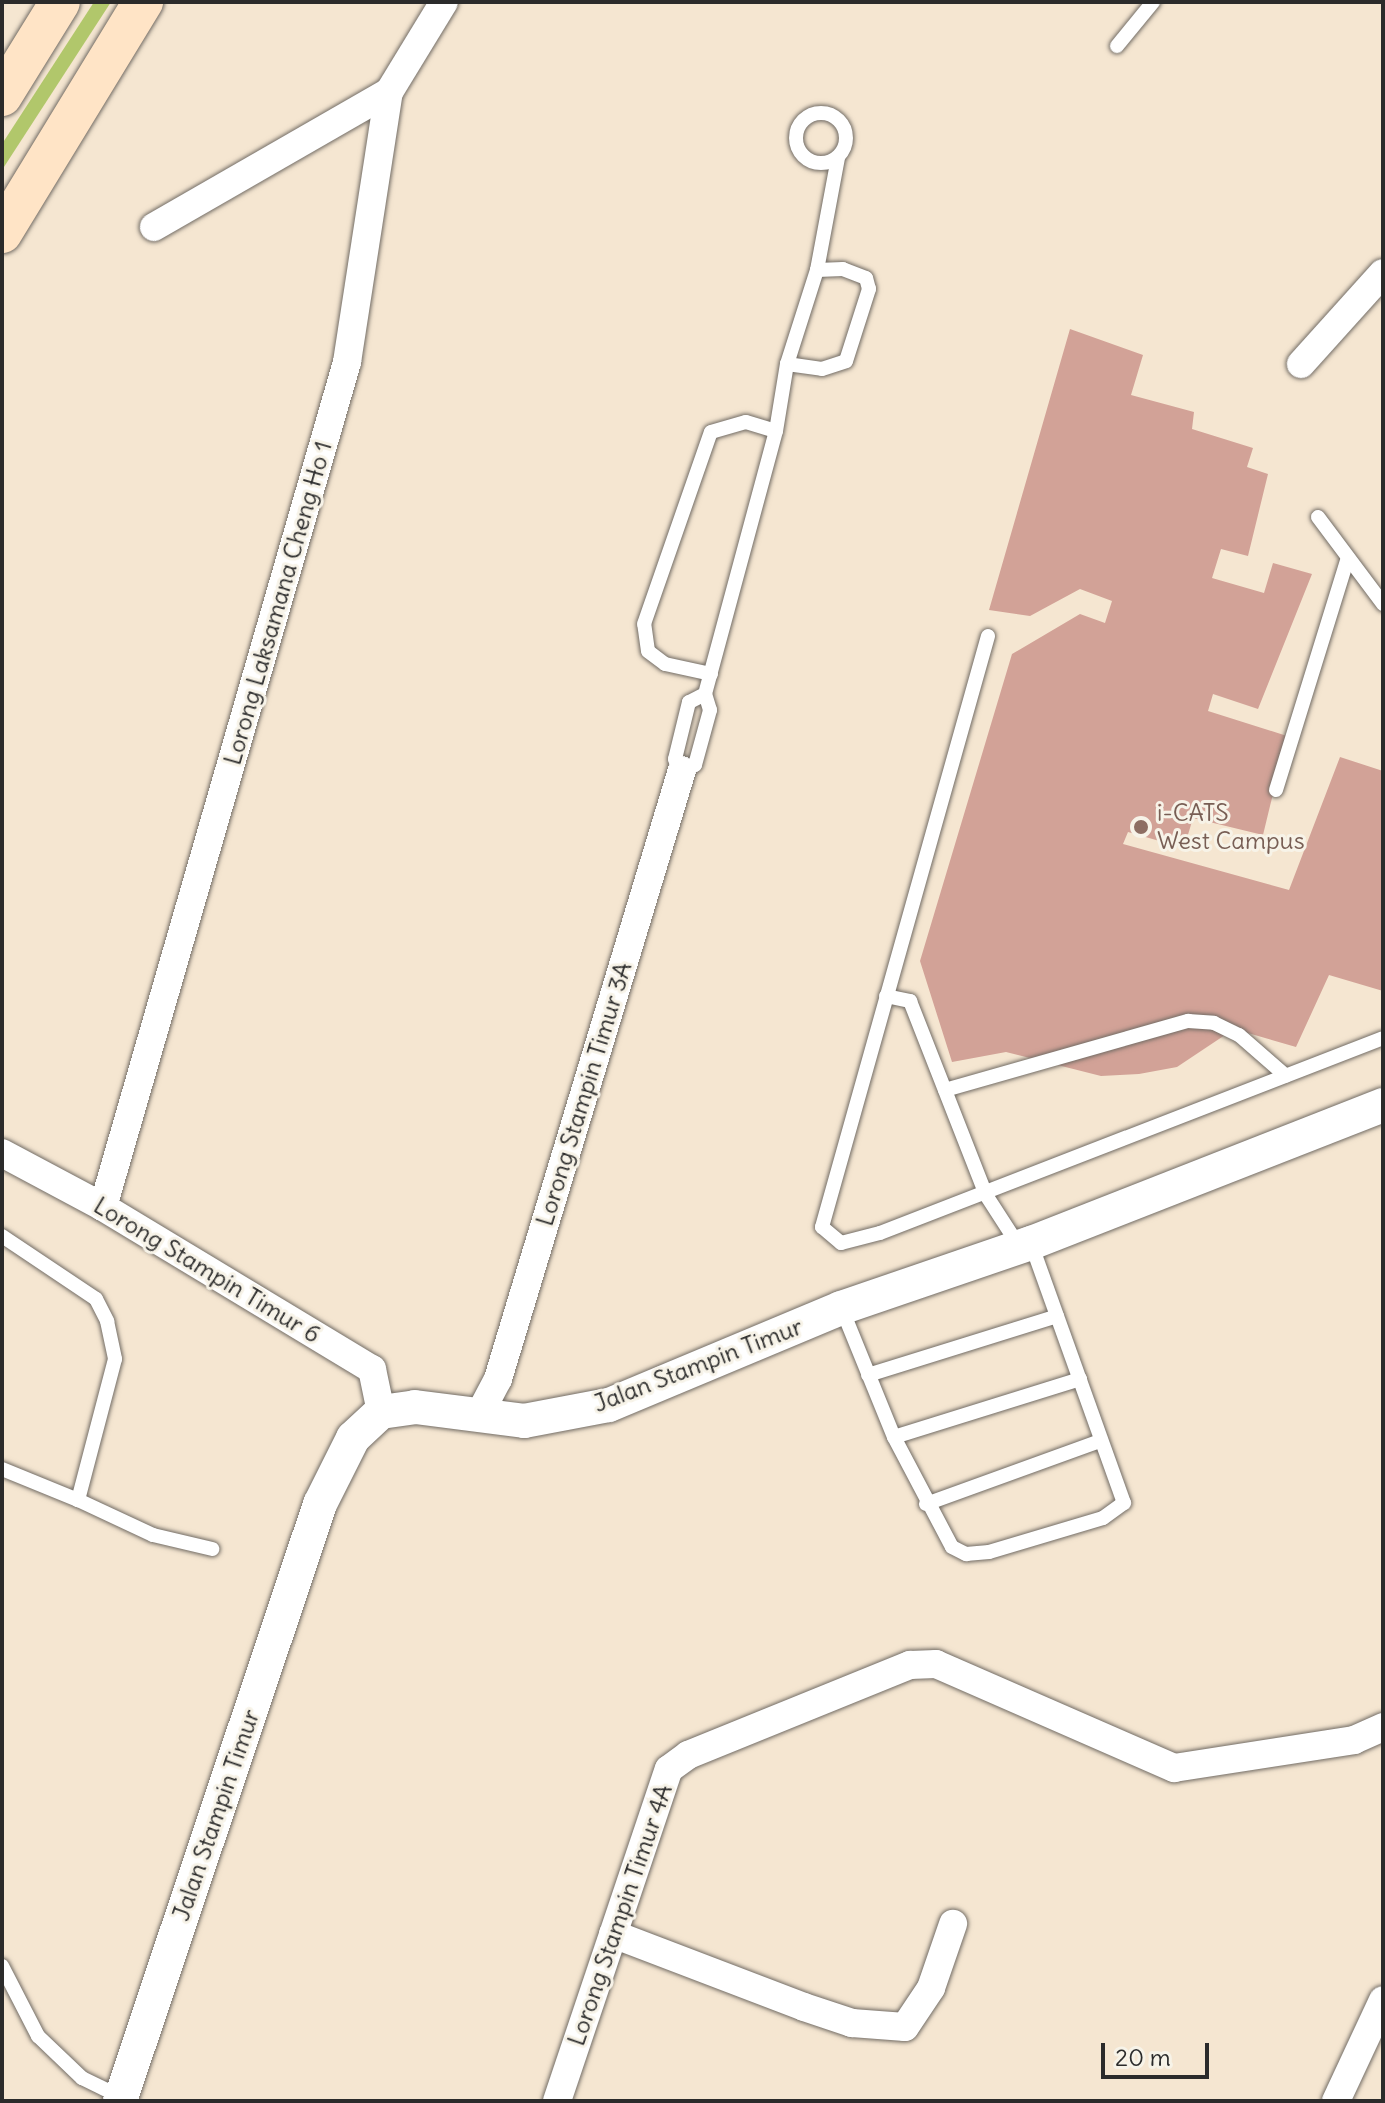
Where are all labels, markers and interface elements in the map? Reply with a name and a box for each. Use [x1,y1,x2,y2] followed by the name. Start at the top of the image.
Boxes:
[218,438,338,768] street label: Lorong Laksamana Cheng Ho 1
[1157,799,1305,855] place label: i-CATS West Campus
[1132,818,1150,836] marker: i-CATS West Campus
[530,959,638,1229] street label: Lorong Stampin Timur 3A
[89,1191,325,1349] street label: Lorong Stampin Timur 6
[589,1312,807,1418] street label: Jalan Stampin Timur
[166,1706,266,1924] street label: Jalan Stampin Timur
[562,1781,678,2049] street label: Lorong Stampin Timur 4A
[1105,2027,1213,2077] scale bar
[1115,2042,1171,2072] text: 20 m

